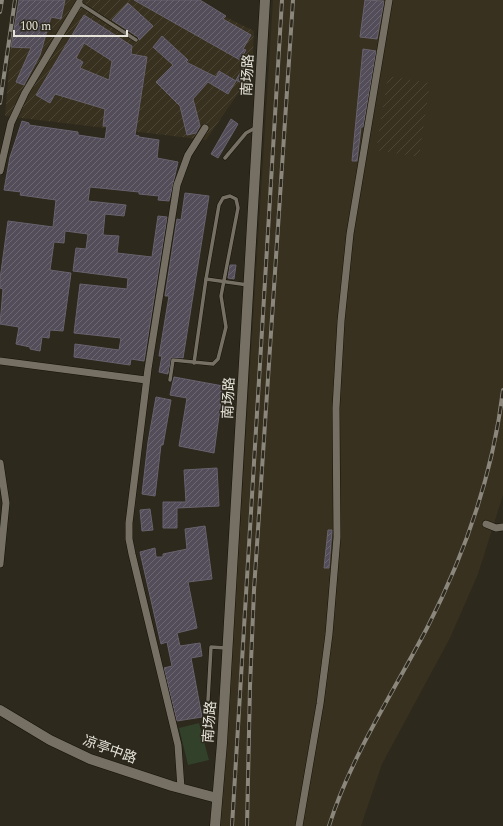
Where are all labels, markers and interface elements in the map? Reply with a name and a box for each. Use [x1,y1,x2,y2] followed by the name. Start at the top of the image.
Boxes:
[14,12,127,38] scale bar
[20,17,51,36] text: 100 m
[236,54,259,97] street label: 南场路
[217,377,240,420] street label: 南场路
[198,700,221,744] street label: 南场路
[80,730,140,769] street label: 凉亭中路

